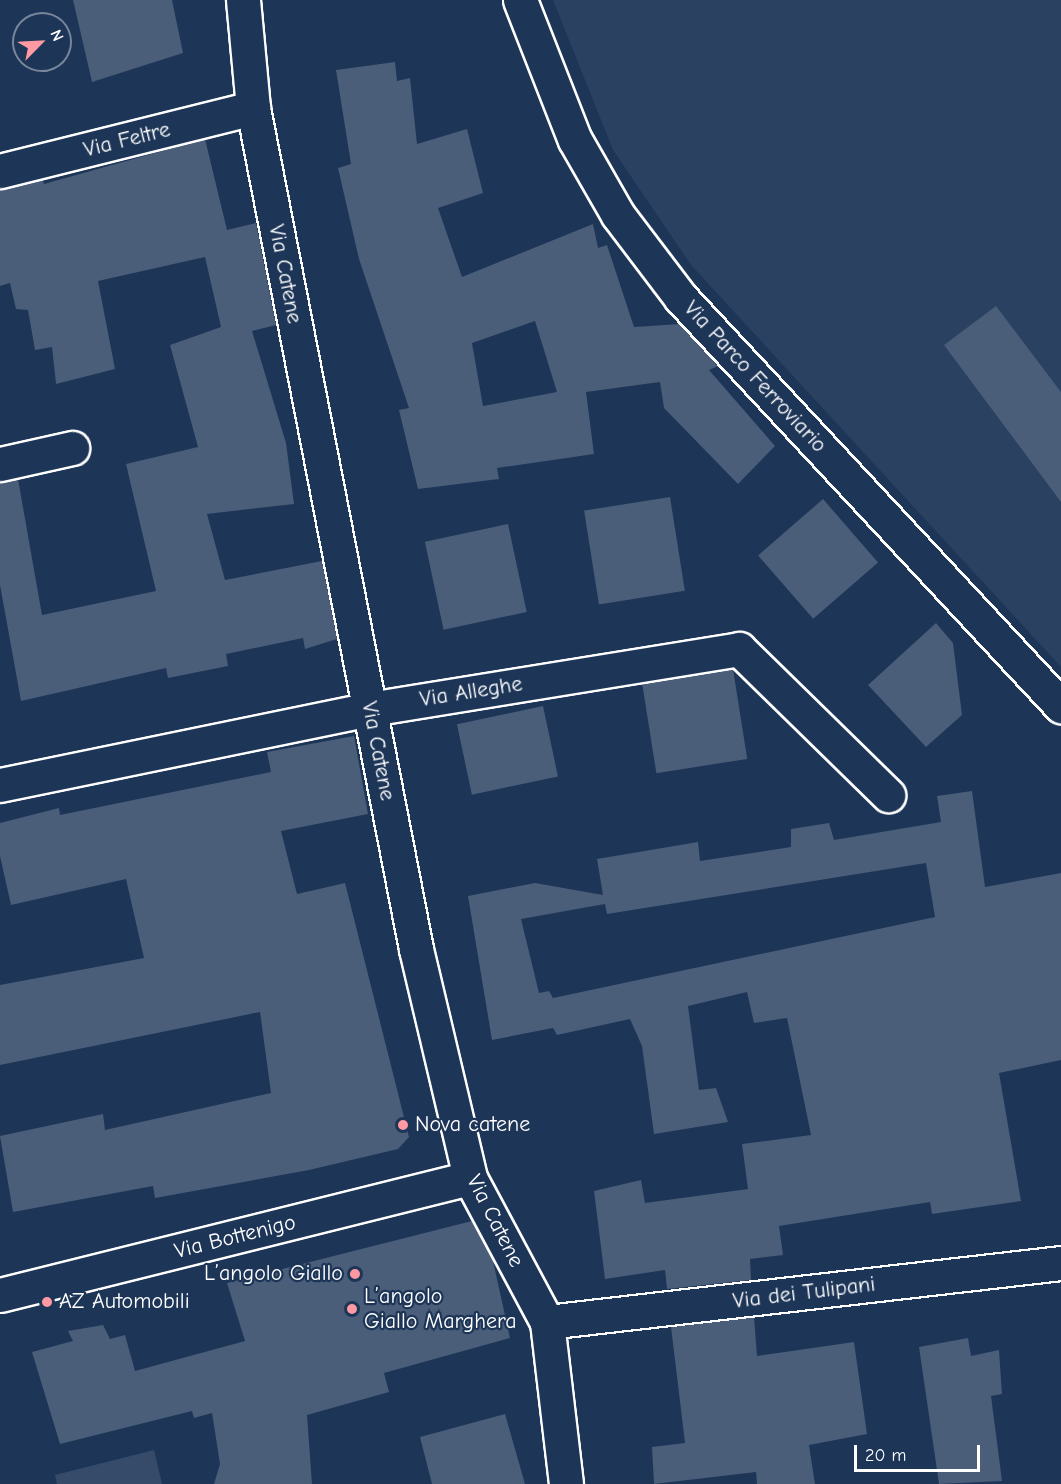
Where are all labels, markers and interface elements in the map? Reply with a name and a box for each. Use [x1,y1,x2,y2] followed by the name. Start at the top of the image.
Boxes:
[12,12,72,72] north arrow
[46,27,67,44] text: N
[81,116,173,164] street label: Via Feltre
[262,222,308,326] street label: Via Catene
[678,296,832,458] street label: Via Parco Ferroviario
[418,671,524,713] street label: Via Alleghe
[355,699,401,803] street label: Via Catene
[415,1112,530,1138] place label: Nova catene
[396,1118,410,1132] marker: Nova catene
[460,1170,530,1272] street label: Via Catene
[172,1209,298,1265] street label: Via Bottenigo
[204,1261,343,1287] place label: L’angolo Giallo
[348,1267,362,1281] marker: L’angolo Giallo
[731,1271,877,1315] street label: Via dei Tulipani
[364,1283,517,1334] place label: L’angolo Giallo Marghera
[59,1289,190,1315] place label: AZ Automobili
[40,1295,54,1309] marker: AZ Automobili
[345,1302,359,1316] marker: L’angolo Giallo Marghera
[857,1433,983,1471] scale bar
[865,1445,906,1466] text: 20 m

